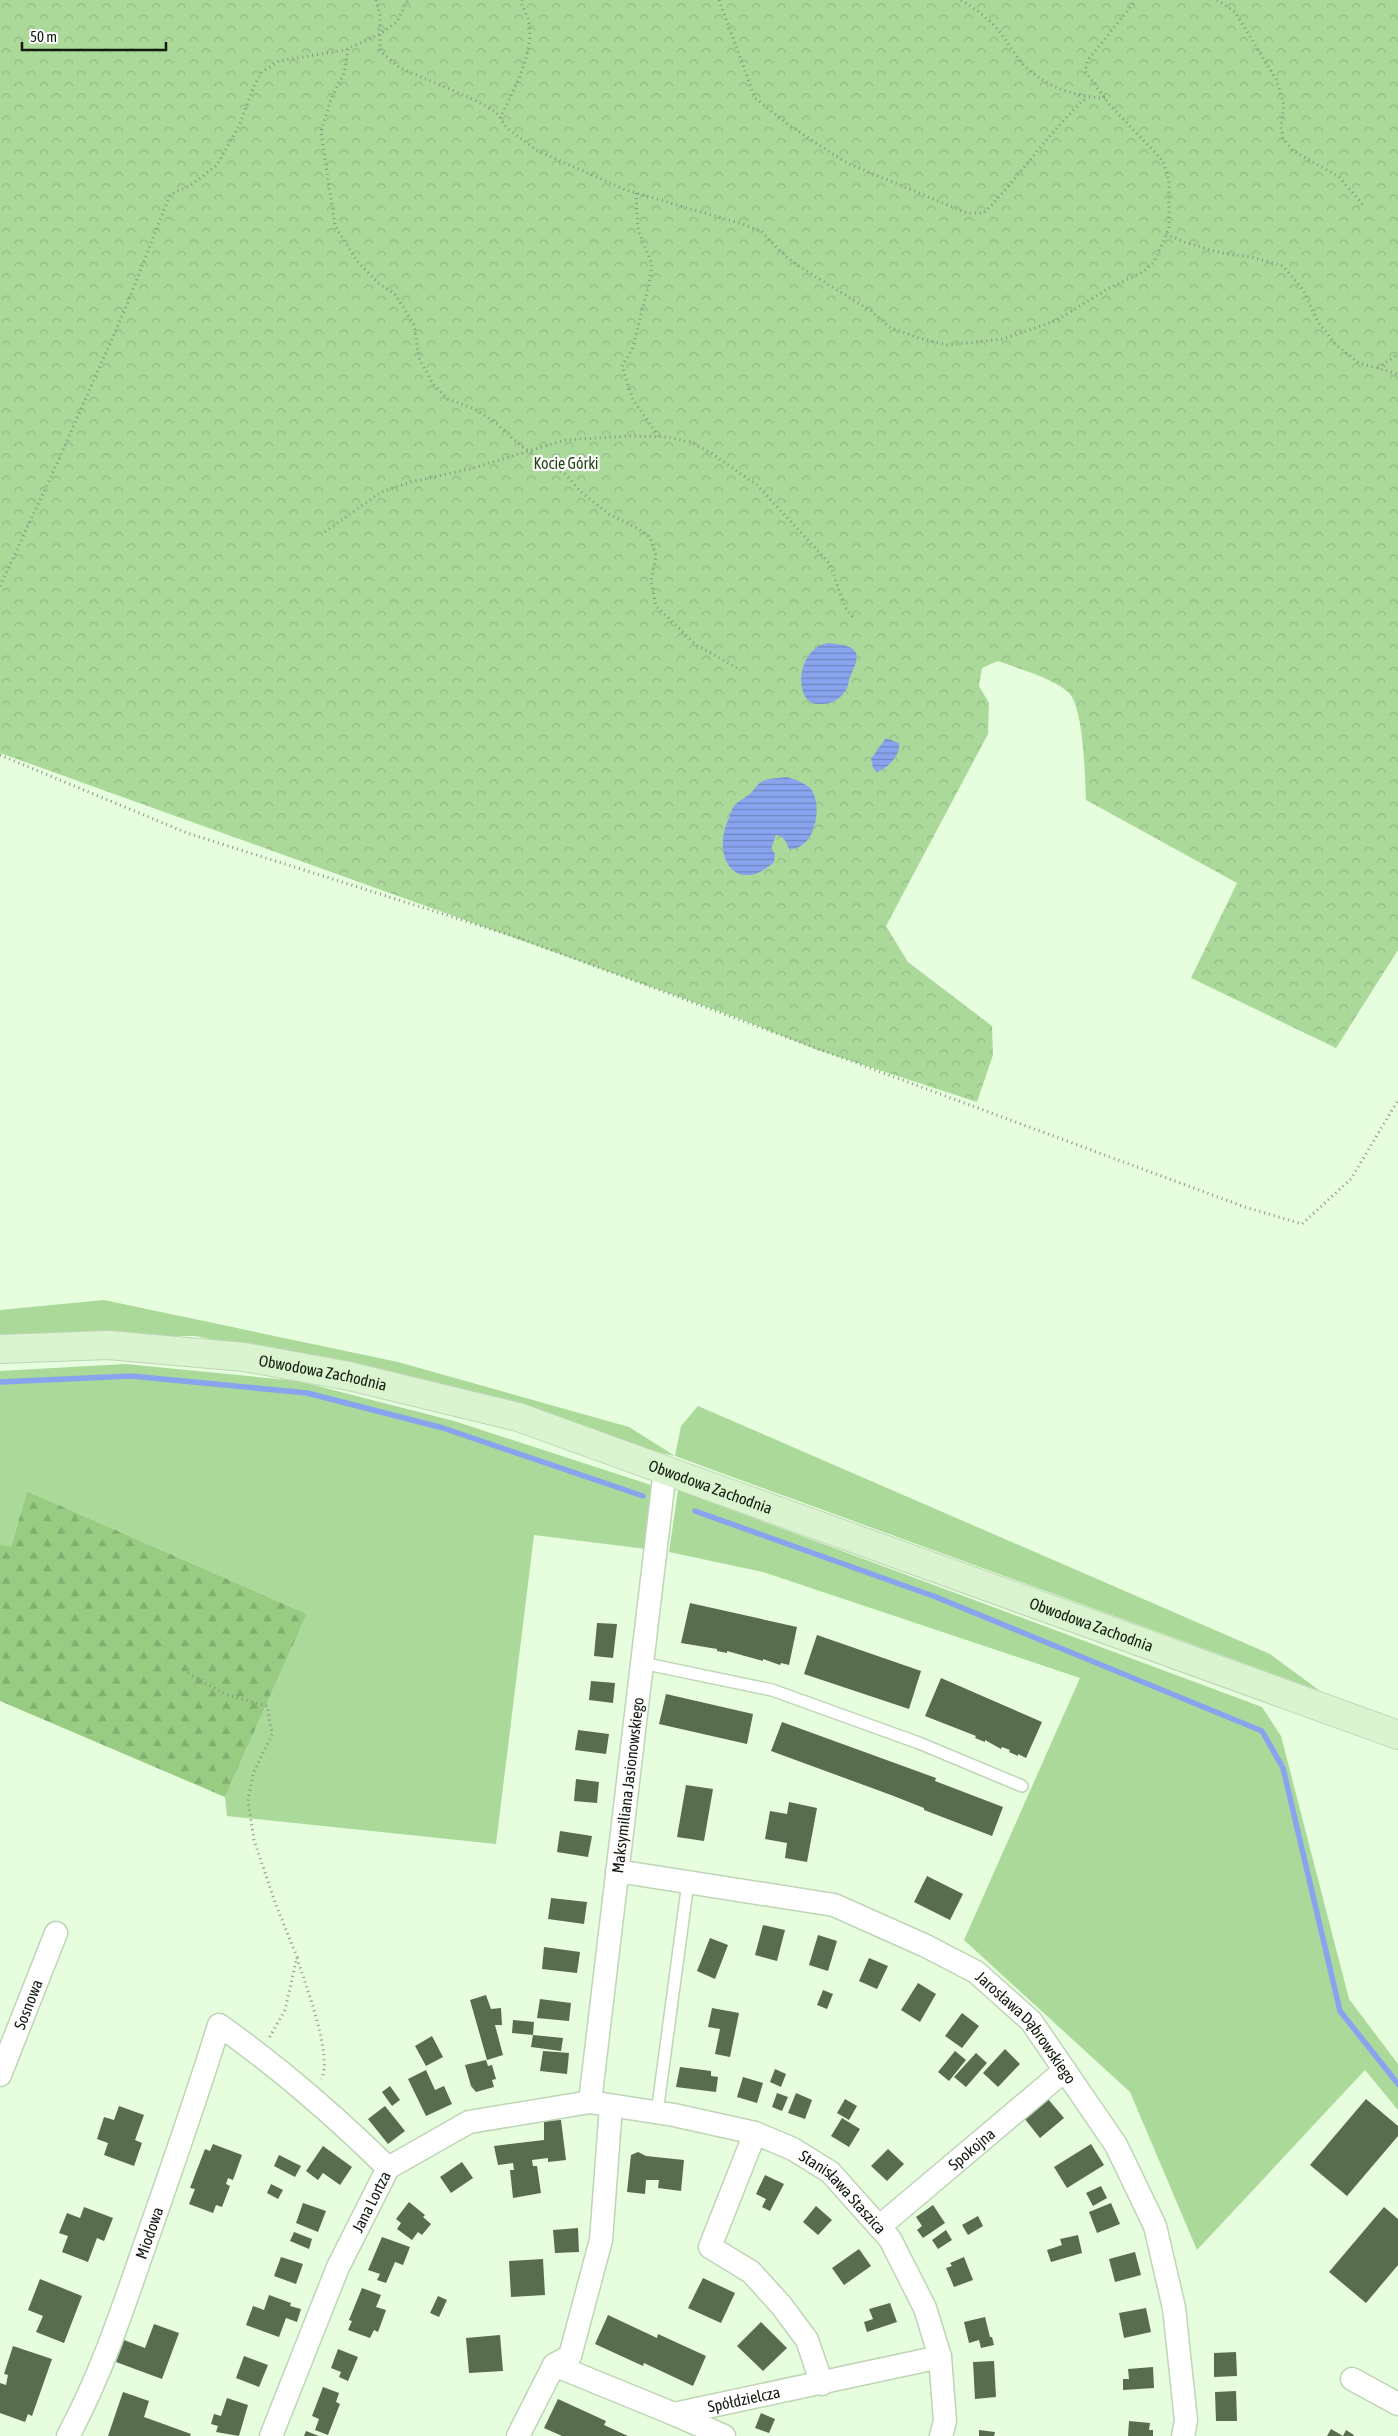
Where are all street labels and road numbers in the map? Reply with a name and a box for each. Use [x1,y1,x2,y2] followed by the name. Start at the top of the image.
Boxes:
[257,1351,389,1394] street label: Obwodowa Zachodnia
[646,1456,775,1517] street label: Obwodowa Zachodnia
[1027,1594,1156,1655] street label: Obwodowa Zachodnia
[608,1696,647,1874] street label: Maksymiliana Jasionowskiego
[972,1967,1080,2087] street label: Jarosława Dąbrowskiego
[10,1977,46,2032] street label: Sosnowa
[945,2124,998,2174] street label: Spokojna
[796,2146,890,2237] street label: Stanisława Staszica
[348,2168,394,2235] street label: Jana Lortza
[132,2204,167,2261] street label: Miodowa
[706,2383,782,2416] street label: Spółdzielcza

